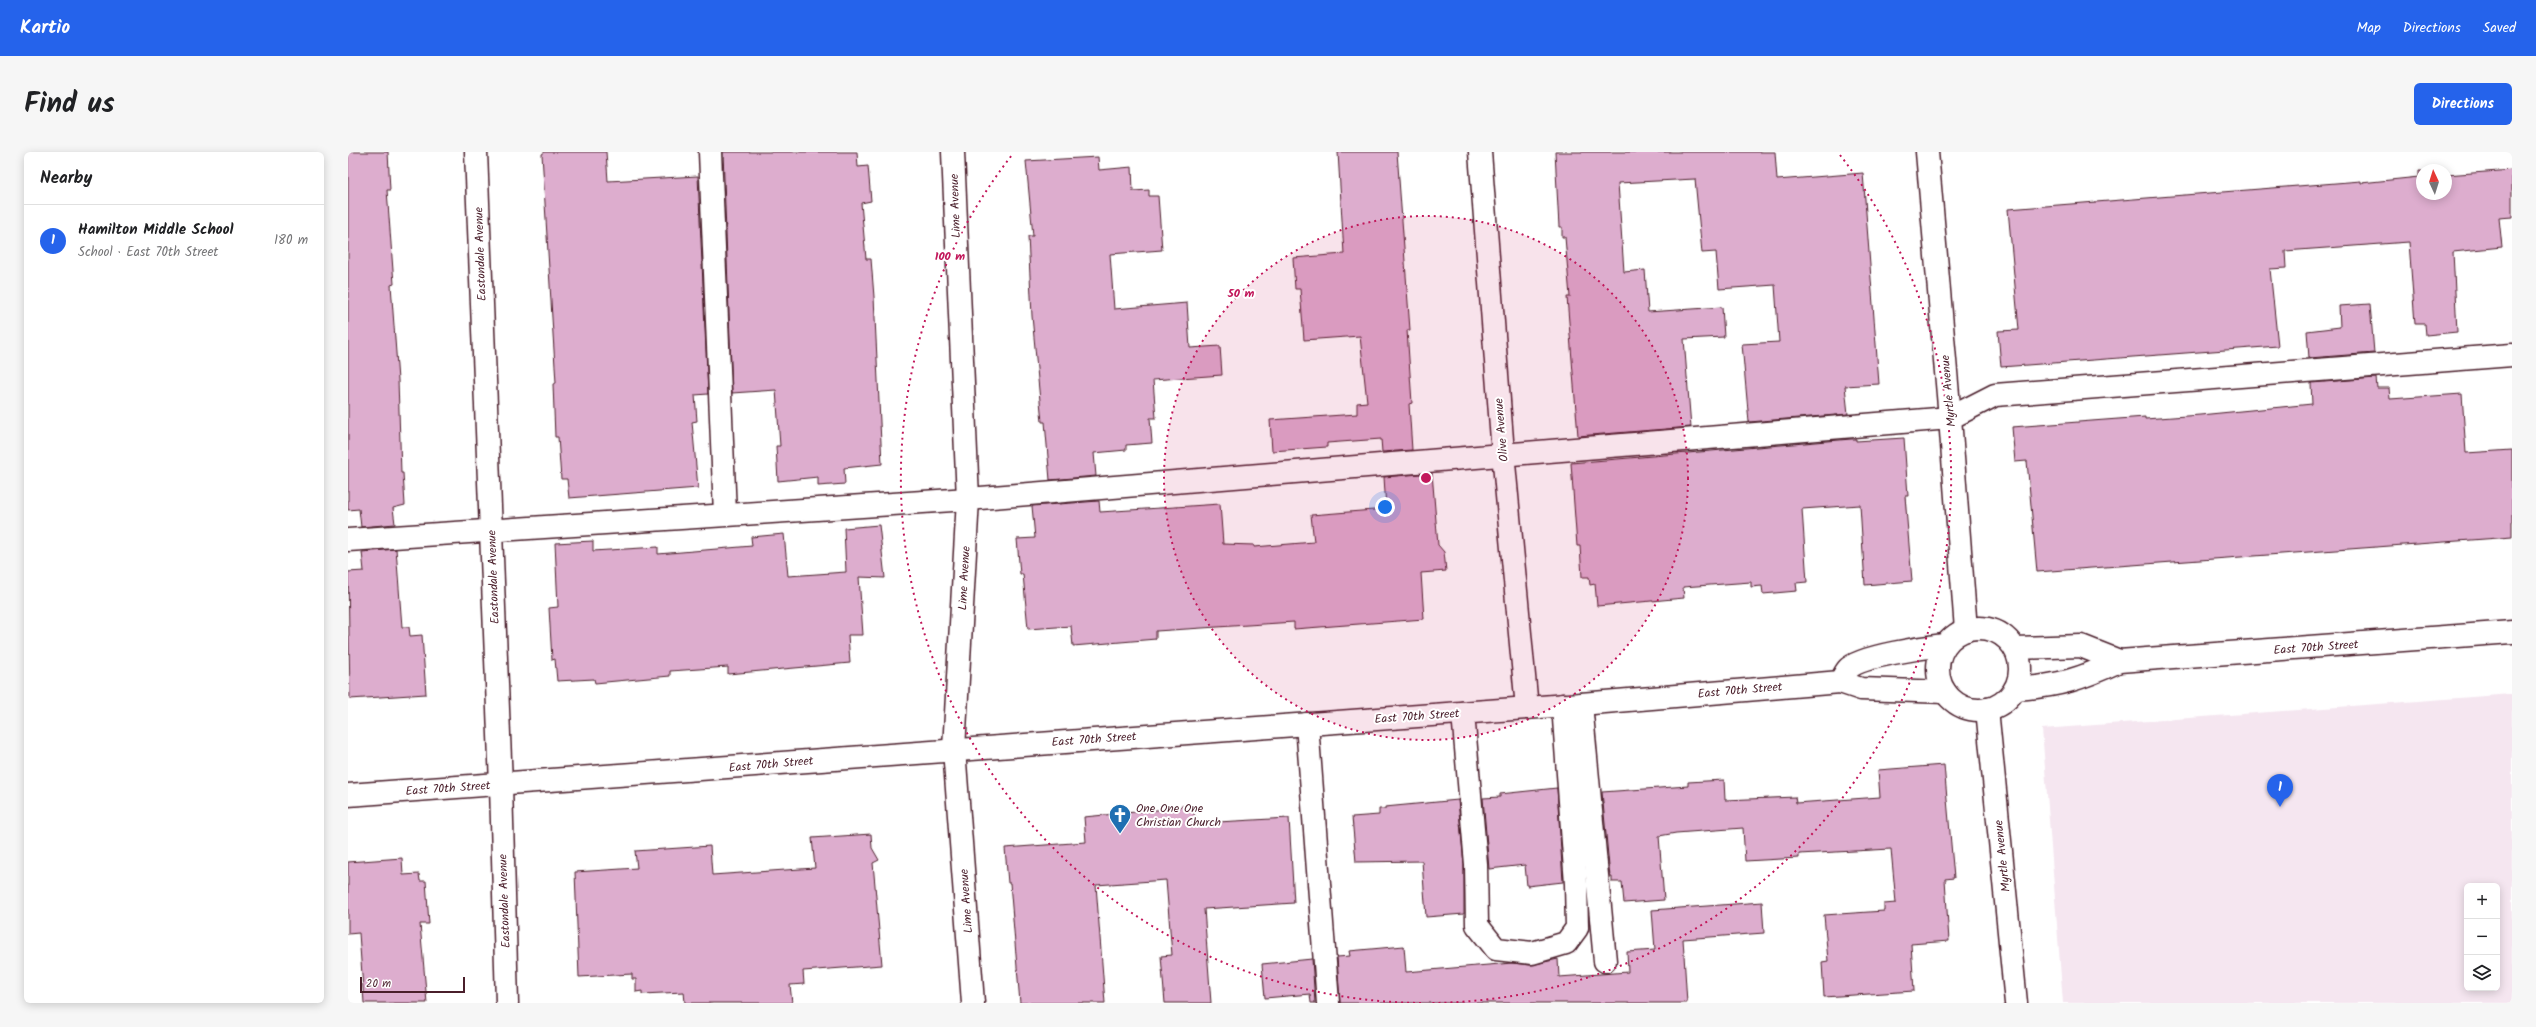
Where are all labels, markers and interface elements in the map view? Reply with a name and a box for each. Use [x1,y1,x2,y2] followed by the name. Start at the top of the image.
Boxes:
[20,13,70,43] text: Kartio
[2356,17,2381,39] text: Map
[2403,17,2461,39] text: Directions
[2483,17,2516,39] text: Saved
[24,82,115,127] text: Find us
[2414,83,2512,125] button: Directions
[2416,164,2452,200] north arrow
[40,165,92,192] text: Nearby
[945,173,966,239] street label: Lime Avenue
[469,206,492,301] street label: Eastondale Avenue
[78,218,234,242] text: Hamilton Middle School
[51,230,55,251] text: 1
[274,230,308,251] text: 180 m
[78,242,218,263] text: School · East 70th Street
[935,247,965,266] text: 100 m
[1227,284,1255,303] text: 50 m
[1936,354,1961,428] street label: Myrtle Avenue
[1489,397,1514,463] street label: Olive Avenue
[1419,471,1433,485] centre of rings
[1375,497,1395,517] your location
[482,529,505,624] street label: Eastondale Avenue
[953,545,976,611] street label: Lime Avenue
[2273,635,2359,660] street label: East 70th Street
[1697,677,1784,704] street label: East 70th Street
[1374,704,1460,729] street label: East 70th Street
[1051,727,1137,752] street label: East 70th Street
[728,751,815,778] street label: East 70th Street
[2267,774,2293,807] pin: 1
[405,776,491,801] street label: East 70th Street
[1136,799,1221,832] place label: One One One Christian Church
[1107,802,1133,835] church icon: One One One Christian Church
[1989,818,2016,893] street label: Myrtle Avenue
[493,853,516,948] street label: Eastondale Avenue
[955,868,978,934] street label: Lime Avenue
[2464,883,2500,991] map controls
[2464,883,2500,919] button: +
[2464,919,2500,955] button: −
[2464,955,2500,991] button: layers
[360,975,465,994] scale bar
[366,975,391,993] text: 20 m

